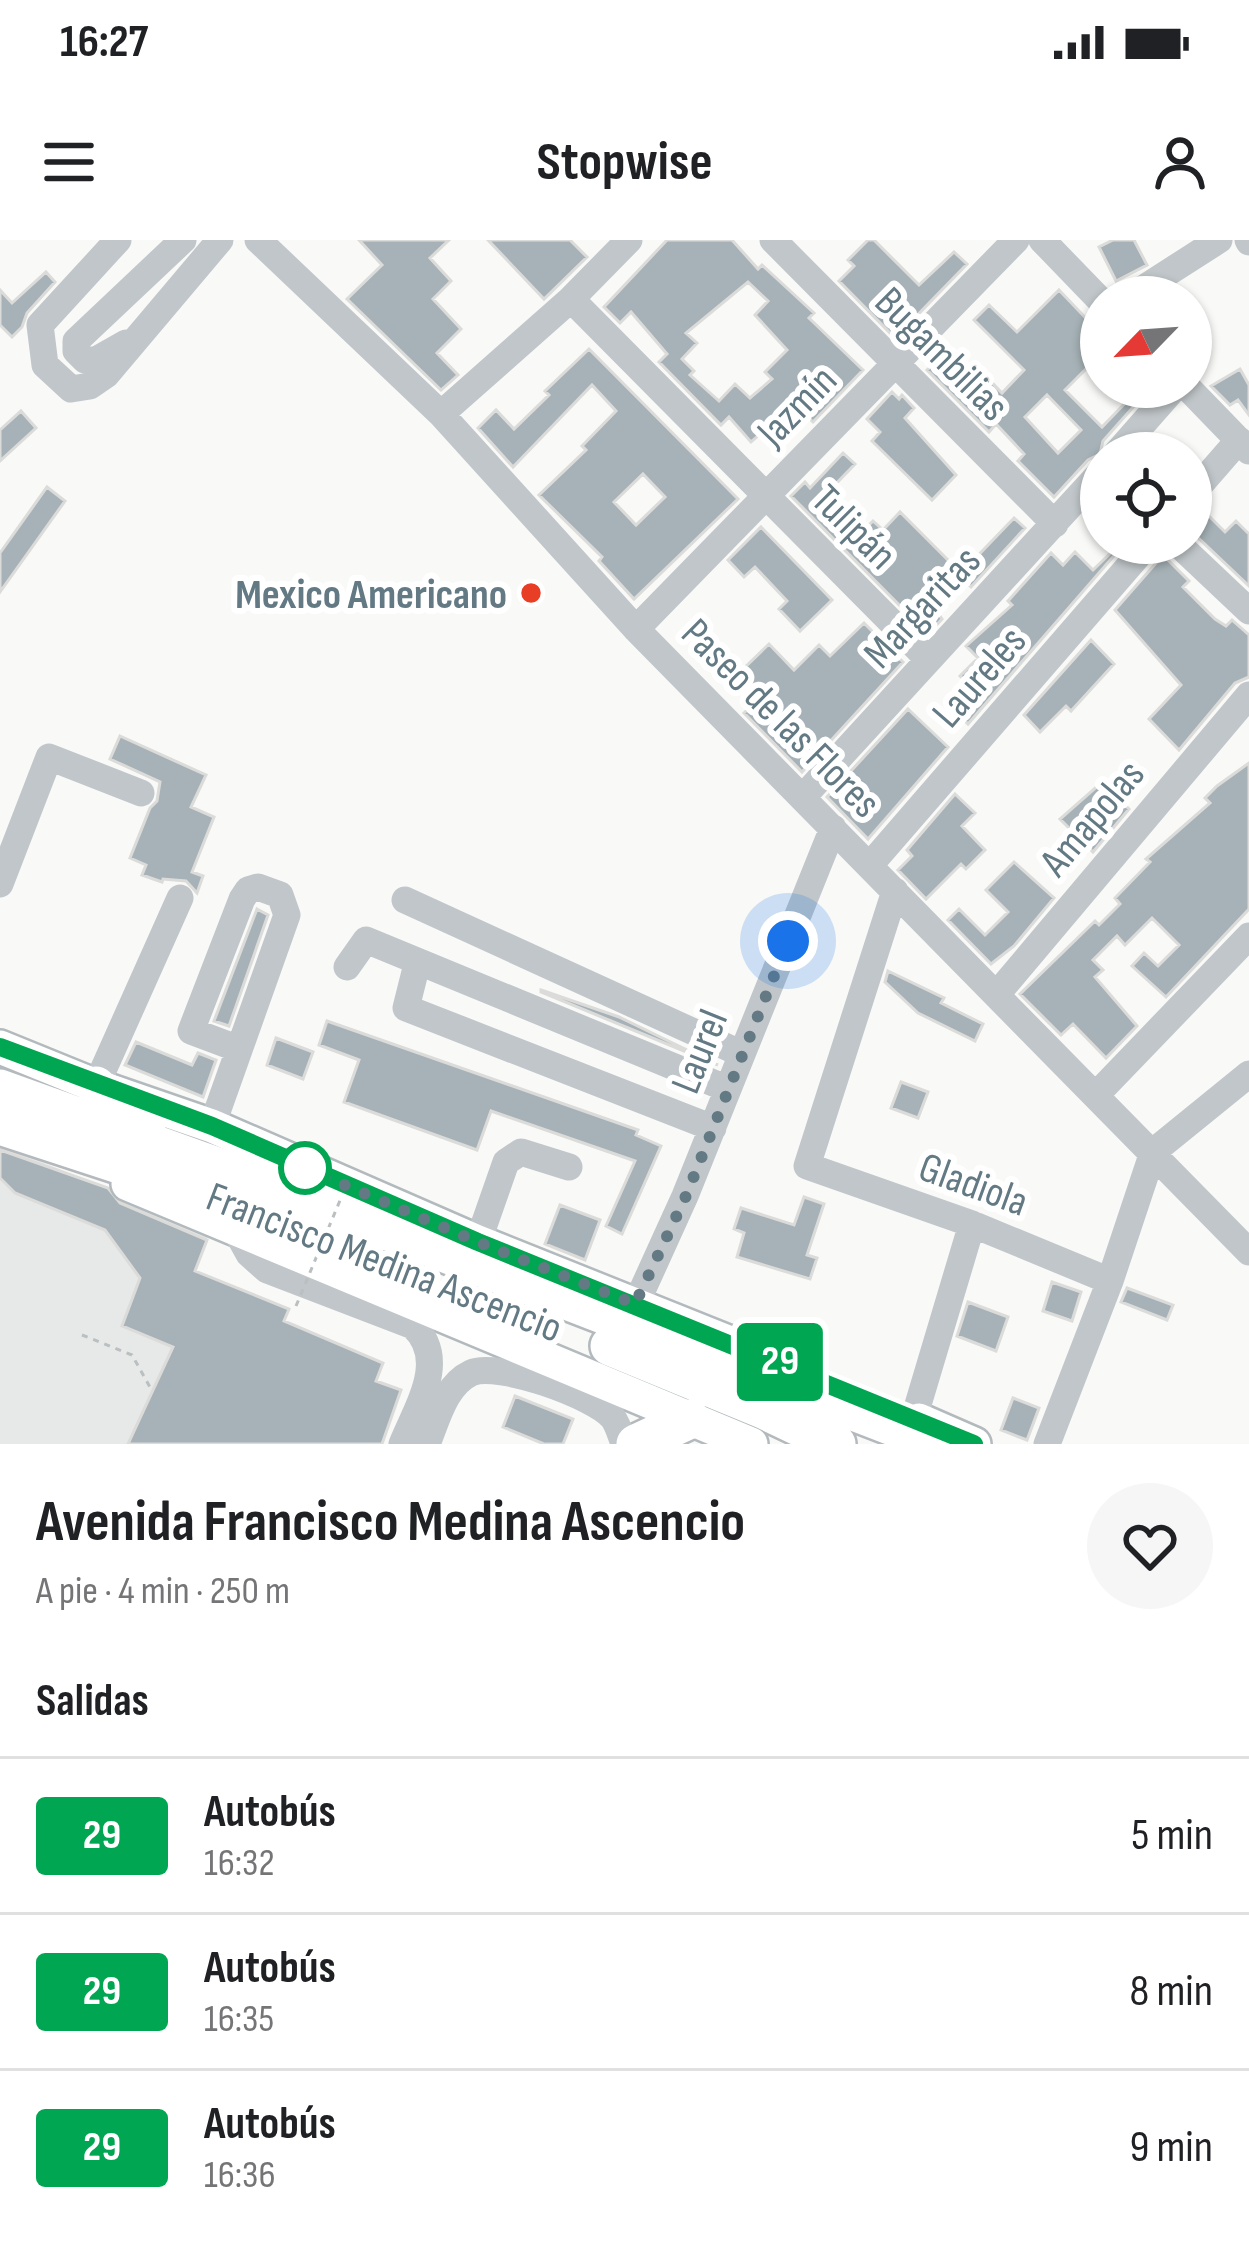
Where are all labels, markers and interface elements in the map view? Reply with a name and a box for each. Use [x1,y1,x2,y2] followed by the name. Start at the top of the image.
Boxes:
[60,15,148,70] text: 16:27
[36,129,102,195] icon: menu
[1147,129,1213,195] icon: person
[537,130,712,195] text: Stopwise
[1080,276,1212,408] north arrow
[1080,276,1212,564] map controls
[864,277,1019,432] street label: Bugambilias
[747,356,848,458] street label: Jazmín
[1080,432,1212,564] button: locate
[800,475,906,581] street label: Tulipán
[854,536,992,679] street label: Margaritas
[235,570,507,621] place label: Mexico Americano
[518,580,544,606] marker: Mexico Americano
[670,609,890,829] street label: Paseo de las Flores
[922,617,1038,739] street label: Laureles
[1029,750,1156,888] street label: Amapolas
[758,911,818,971] your location
[661,1003,740,1101] street label: Laurel
[912,1142,1034,1228] street label: Gladiola
[280,1143,330,1193] unlabelled marker
[199,1172,569,1355] street label: Francisco Medina Ascencio
[726,1323,834,1401] line badge: 29
[761,1336,799,1387] text: 29
[1087,1483,1213,1609] button: heart
[36,1489,745,1557] text: Avenida Francisco Medina Ascencio
[36,1568,290,1615] text: A pie · 4 min · 250 m
[36,1674,149,1729] text: Salidas
[204,1785,336,1840] text: Autobús
[1131,1808,1213,1863] text: 5 min
[83,1810,121,1861] text: 29
[204,1840,275,1887] text: 16:32
[204,1941,336,1996] text: Autobús
[1130,1964,1213,2019] text: 8 min
[83,1966,121,2017] text: 29
[204,1996,274,2043] text: 16:35
[204,2097,336,2152] text: Autobús
[1129,2120,1213,2175] text: 9 min
[83,2122,121,2173] text: 29
[204,2152,276,2199] text: 16:36

